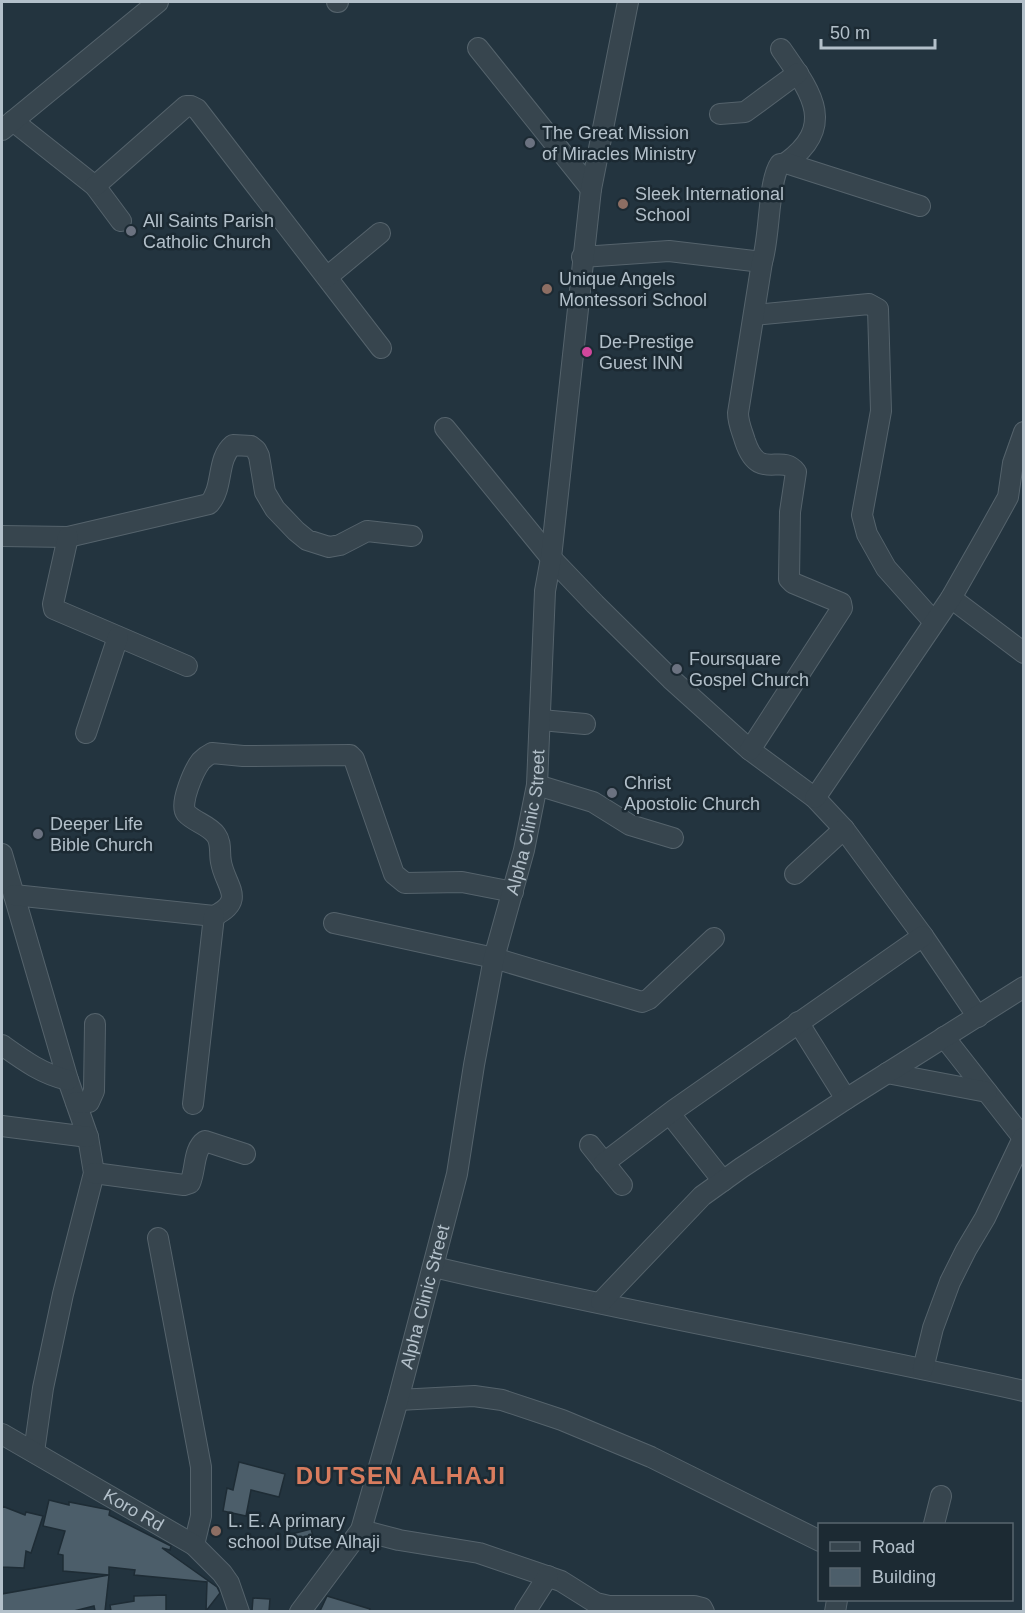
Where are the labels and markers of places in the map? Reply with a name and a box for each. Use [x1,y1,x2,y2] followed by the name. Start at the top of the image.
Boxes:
[542,123,696,164] place label: The Great Mission of Miracles Ministry
[523,136,537,150] marker: The Great Mission of Miracles Ministry
[635,184,784,225] place label: Sleek International School
[616,197,630,211] marker: Sleek International School
[143,211,274,252] place label: All Saints Parish Catholic Church
[124,224,138,238] marker: All Saints Parish Catholic Church
[559,269,707,310] place label: Unique Angels Montessori School
[540,282,554,296] marker: Unique Angels Montessori School
[599,332,694,373] place label: De-Prestige Guest INN
[580,345,594,359] marker: De-Prestige Guest INN
[689,649,809,690] place label: Foursquare Gospel Church
[670,662,684,676] marker: Foursquare Gospel Church
[624,773,760,814] place label: Christ Apostolic Church
[605,786,619,800] marker: Christ Apostolic Church
[50,814,153,855] place label: Deeper Life Bible Church
[31,827,45,841] marker: Deeper Life Bible Church
[228,1511,380,1552] place label: L. E. A primary school Dutse Alhaji
[209,1524,223,1538] marker: L. E. A primary school Dutse Alhaji

